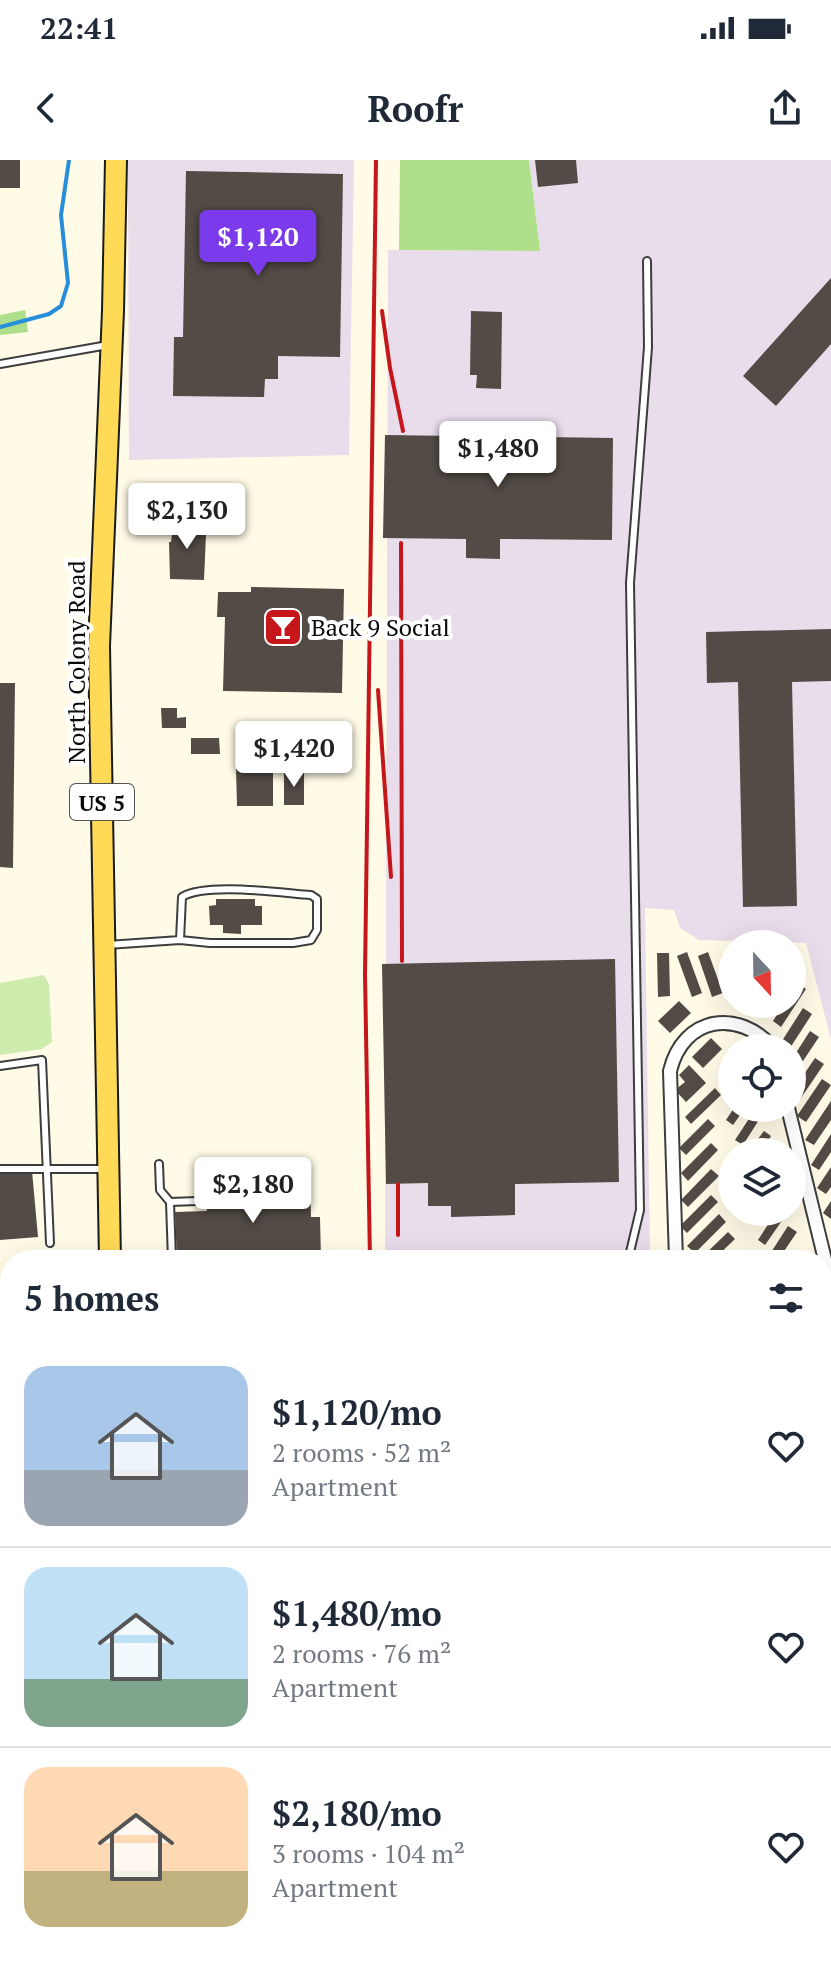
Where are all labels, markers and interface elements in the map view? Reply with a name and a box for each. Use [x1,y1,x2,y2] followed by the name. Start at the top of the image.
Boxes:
[40,8,118,48] text: 22:41
[368,85,463,132] text: Roofr
[24,86,68,130] icon: back
[763,86,807,130] icon: share
[193,210,323,278] pin: $1,120
[217,219,299,253] text: $1,120
[433,421,563,489] pin: $1,480
[457,430,539,464] text: $1,480
[122,483,252,551] pin: $2,130
[146,492,228,526] text: $2,130
[60,560,92,764] street label: North Colony Road
[262,606,304,648] bar icon: Back 9 Social
[311,611,450,643] place label: Back 9 Social
[229,721,359,789] pin: $1,420
[253,730,335,764] text: $1,420
[70,784,134,820] road number: US 5
[718,930,806,1018] north arrow
[718,930,806,1226] map controls
[718,1034,806,1122] button: locate
[718,1138,806,1226] button: layers
[188,1157,318,1225] pin: $2,180
[212,1166,294,1200] text: $2,180
[24,1276,159,1321] text: 5 homes
[764,1276,808,1320] icon: filters
[272,1390,442,1435] text: $1,120/mo
[88,1398,184,1494] icon: home
[764,1424,808,1468] icon: heart
[272,1435,451,1469] text: 2 rooms · 52 m²
[272,1469,398,1503] text: Apartment
[272,1591,442,1636] text: $1,480/mo
[88,1599,184,1695] icon: home
[764,1625,808,1669] icon: heart
[272,1636,451,1670] text: 2 rooms · 76 m²
[272,1670,398,1704] text: Apartment
[272,1791,442,1836] text: $2,180/mo
[88,1799,184,1895] icon: home
[764,1825,808,1869] icon: heart
[272,1836,465,1870] text: 3 rooms · 104 m²
[272,1870,398,1904] text: Apartment

